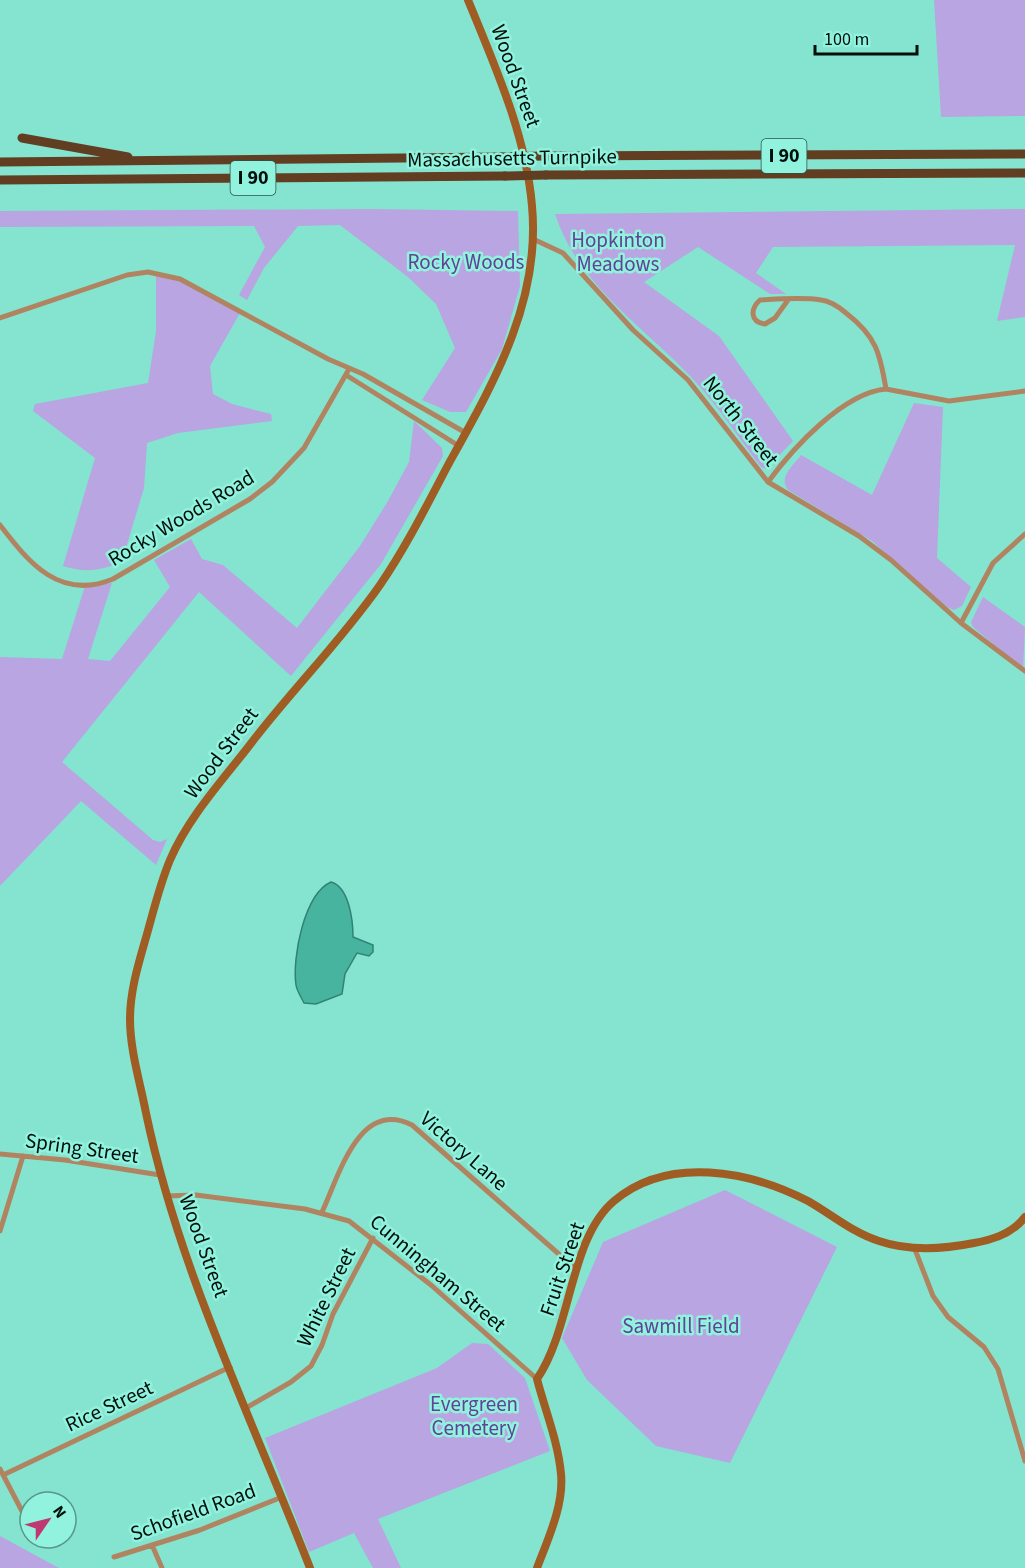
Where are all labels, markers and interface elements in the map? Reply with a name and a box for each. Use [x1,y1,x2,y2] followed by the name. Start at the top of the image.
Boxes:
[815,18,917,56] scale bar
[483,20,549,132] street label: Wood Street
[824,27,869,52] text: 100 m
[762,139,806,173] road number: I 90
[407,141,617,175] street label: Massachusetts Turnpike
[230,161,276,195] road number: I 90
[571,225,665,279] park label: Hopkinton Meadows
[408,247,525,277] park label: Rocky Woods
[696,369,786,473] street label: North Street
[102,462,260,574] street label: Rocky Woods Road
[177,701,265,805] street label: Wood Street
[413,1104,515,1198] street label: Victory Lane
[23,1125,141,1171] street label: Spring Street
[171,1190,237,1302] street label: Wood Street
[363,1207,513,1339] street label: Cunningham Street
[532,1218,592,1320] street label: Fruit Street
[289,1242,363,1352] street label: White Street
[622,1311,740,1341] park label: Sawmill Field
[60,1373,158,1439] street label: Rice Street
[430,1389,518,1443] park label: Evergreen Cemetery
[126,1475,260,1549] street label: Schofield Road
[18,1490,78,1550] north arrow
[47,1501,72,1523] text: N

